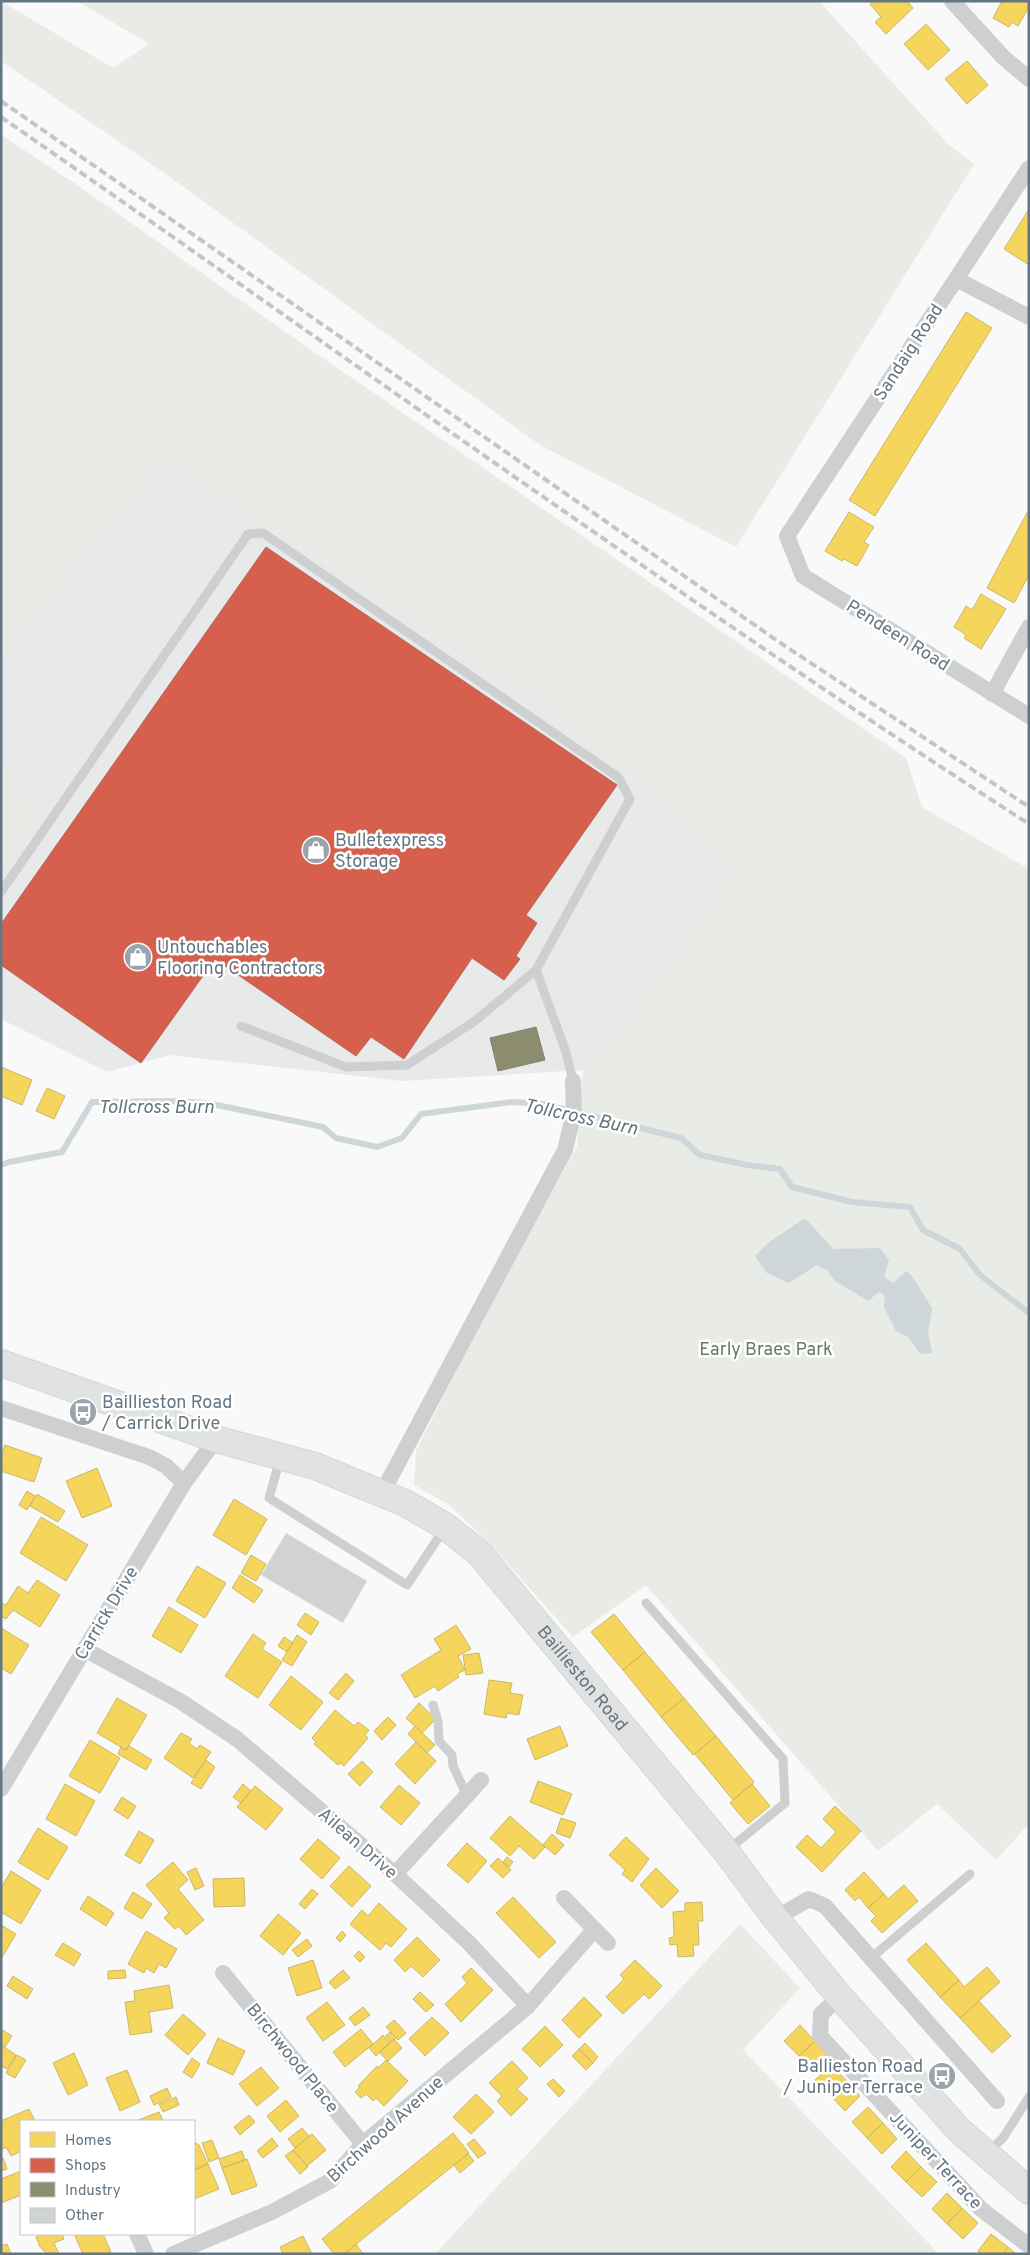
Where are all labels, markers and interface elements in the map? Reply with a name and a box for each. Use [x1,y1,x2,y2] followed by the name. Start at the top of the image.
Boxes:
[869,300,949,406] street label: Sandaig Road
[841,595,953,677] street label: Pendeen Road
[335,830,444,874] place label: Bulletexpress Storage
[301,835,331,865] shop icon: Bulletexpress Storage
[157,937,323,981] place label: Untouchables Flooring Contractors
[123,942,153,972] shop icon: Untouchables Flooring Contractors
[521,1094,640,1142] water label: Tollcross Burn
[98,1096,215,1120] water label: Tollcross Burn
[699,1339,833,1362] park label: Early Braes Park
[101,1392,232,1436] place label: Baillieston Road / Carrick Drive
[68,1397,98,1427] bus stop icon: Baillieston Road / Carrick Drive
[70,1563,144,1665] street label: Carrick Drive
[531,1621,632,1737] street label: Baillieston Road
[313,1803,401,1885] street label: Ailean Drive
[241,2000,343,2118] street label: Birchwood Place
[782,2056,923,2100] place label: Ballieston Road / Juniper Terrace
[927,2061,957,2091] bus stop icon: Ballieston Road / Juniper Terrace
[323,2072,449,2189] street label: Birchwood Avenue
[883,2107,986,2215] street label: Juniper Terrace
[20,2120,195,2235] legend
[65,2132,112,2151] text: Homes
[65,2157,106,2176] text: Shops
[65,2182,121,2201] text: Industry
[65,2207,104,2226] text: Other

